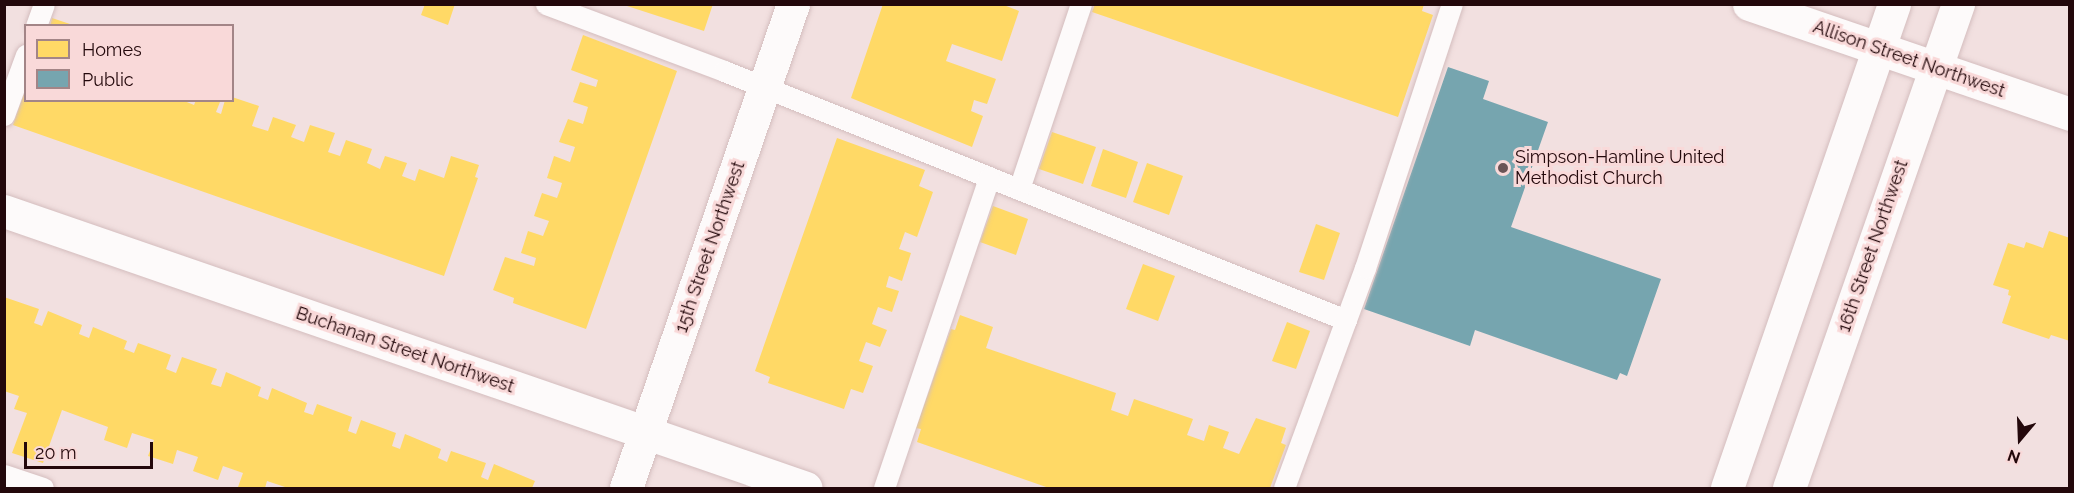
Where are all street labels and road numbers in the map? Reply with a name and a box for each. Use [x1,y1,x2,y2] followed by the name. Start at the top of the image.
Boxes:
[1810,16,2008,102] street label: Allison Street Northwest
[1833,157,1913,335] street label: 16th Street Northwest
[671,158,749,336] street label: 15th Street Northwest
[293,302,517,398] street label: Buchanan Street Northwest

